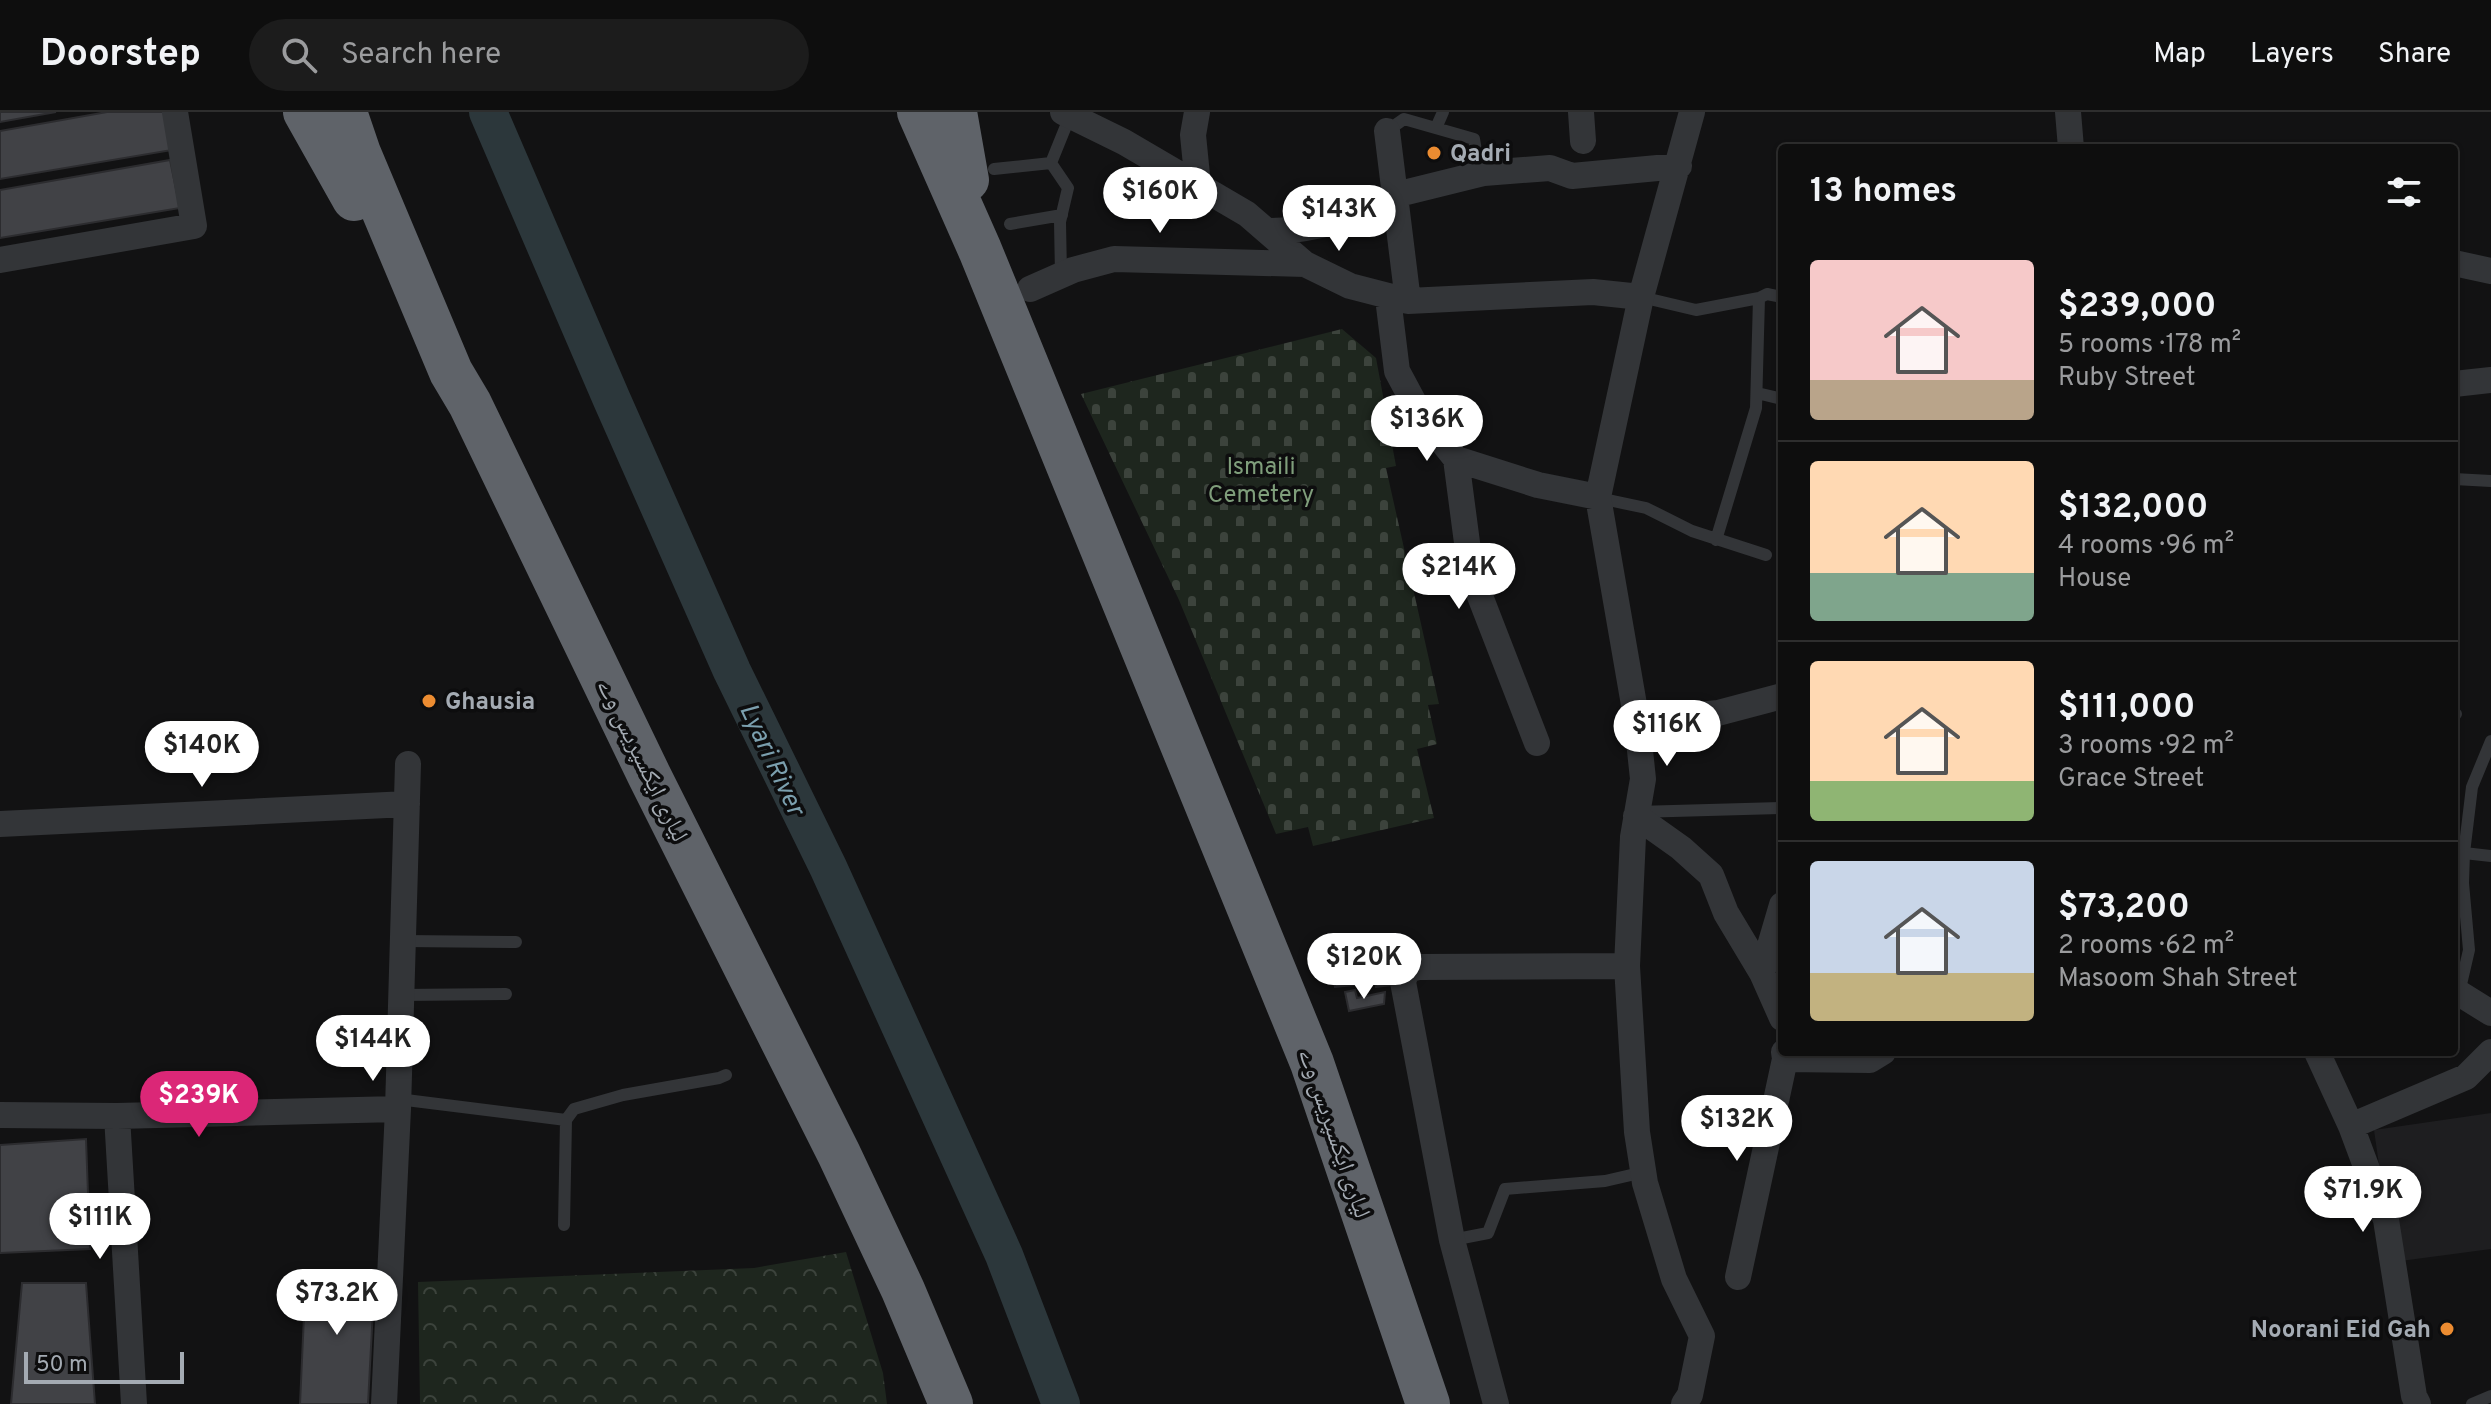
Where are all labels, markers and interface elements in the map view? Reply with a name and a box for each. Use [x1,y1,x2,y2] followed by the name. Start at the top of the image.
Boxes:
[249,19,809,91] search box
[40,31,201,80] text: Doorstep
[277,33,321,77] icon: search
[341,37,501,74] text: Search here
[2153,37,2206,73] text: Map
[2250,37,2334,73] text: Layers
[2378,37,2451,73] text: Share
[1450,140,1511,170] place label: Qadri
[1425,144,1443,162] marker: Qadri
[1104,167,1216,235] pin: $160K
[2382,170,2426,214] icon: filters
[1810,171,1957,214] text: 13 homes
[1121,176,1199,209] text: $160K
[1283,185,1395,253] pin: $143K
[1301,194,1377,227] text: $143K
[2058,286,2216,329] text: $239,000
[1874,292,1970,388] icon: home
[2058,329,2241,362] text: 5 rooms · 178 m²
[2058,362,2195,395] text: Ruby Street
[1371,395,1483,463] pin: $136K
[1389,404,1465,437] text: $136K
[1208,453,1314,511] park label: Ismaili Cemetery
[2058,487,2208,530] text: $132,000
[1874,493,1970,589] icon: home
[2058,530,2234,563] text: 4 rooms · 96 m²
[1403,543,1515,611] pin: $214K
[1420,552,1498,585] text: $214K
[2058,563,2131,596] text: House
[589,675,693,847] street label: لیاری ایکسپریس وے
[2058,687,2195,730] text: $111,000
[445,688,535,718] place label: Ghausia
[420,692,438,710] marker: Ghausia
[1874,693,1970,789] icon: home
[730,699,812,823] water label: Lyari River
[1611,700,1723,768] pin: $116K
[1632,709,1702,742] text: $116K
[146,721,258,789] pin: $140K
[163,730,241,763] text: $140K
[2058,730,2234,763] text: 3 rooms · 92 m²
[2058,763,2204,796] text: Grace Street
[2058,887,2190,930] text: $73,200
[1874,893,1970,989] icon: home
[2058,930,2234,963] text: 2 rooms · 62 m²
[1308,933,1420,1001] pin: $120K
[1325,942,1403,975] text: $120K
[2058,963,2298,996] text: Masoom Shah Street
[317,1015,429,1083] pin: $144K
[334,1024,412,1057] text: $144K
[1290,1045,1376,1222] street label: لیاری ایکسپریس وے
[143,1071,255,1139] pin: $239K
[158,1080,240,1113] text: $239K
[1681,1095,1793,1163] pin: $132K
[1699,1104,1775,1137] text: $132K
[2298,1166,2428,1234] pin: $71.9K
[2322,1175,2404,1208] text: $71.9K
[44,1193,156,1261] pin: $111K
[67,1202,133,1235] text: $111K
[272,1269,402,1337] pin: $73.2K
[295,1278,379,1311] text: $73.2K
[2251,1316,2431,1346] place label: Noorani Eid Gah
[2438,1320,2456,1338] marker: Noorani Eid Gah
[24,1348,184,1384] scale bar
[36,1352,88,1379] text: 50 m

